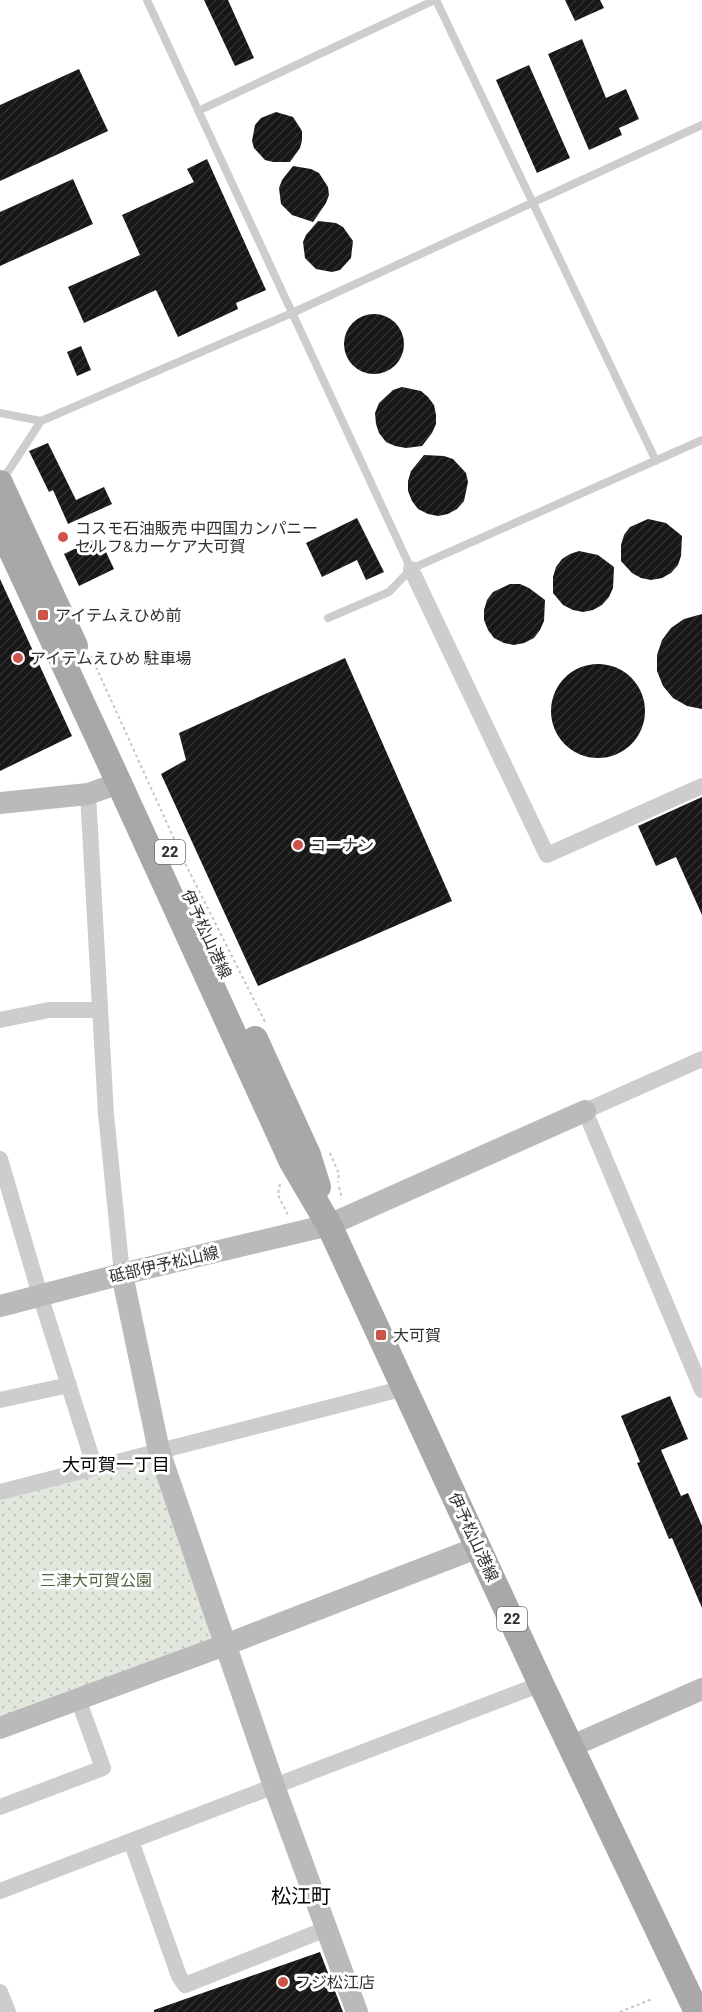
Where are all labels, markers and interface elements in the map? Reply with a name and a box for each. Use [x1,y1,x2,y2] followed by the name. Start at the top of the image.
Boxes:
[75,518,318,555] place label: コスモ石油販売 中四国カンパニー セルフ&カーケア大可賀
[56,530,70,544] marker: コスモ石油販売 中四国カンパニー セルフ&カーケア大可賀
[55,605,181,624] place label: アイテムえひめ前
[36,608,50,622] marker: アイテムえひめ前
[30,648,192,667] place label: アイテムえひめ 駐車場
[11,651,25,665] marker: アイテムえひめ 駐車場
[310,835,374,854] place label: コーナン
[291,838,305,852] marker: コーナン
[155,840,185,864] road number: 22
[179,886,236,981] street label: 伊予松山港線
[107,1242,221,1285] street label: 砥部伊予松山線
[393,1325,441,1344] place label: 大可賀
[374,1328,388,1342] marker: 大可賀
[62,1453,170,1475] district label: 大可賀一丁目
[446,1489,503,1584] street label: 伊予松山港線
[40,1570,152,1589] park label: 三津大可賀公園
[497,1607,527,1631] road number: 22
[271,1883,331,1907] district label: 松江町
[295,1972,375,1991] place label: フジ松江店
[276,1975,290,1989] marker: フジ松江店

